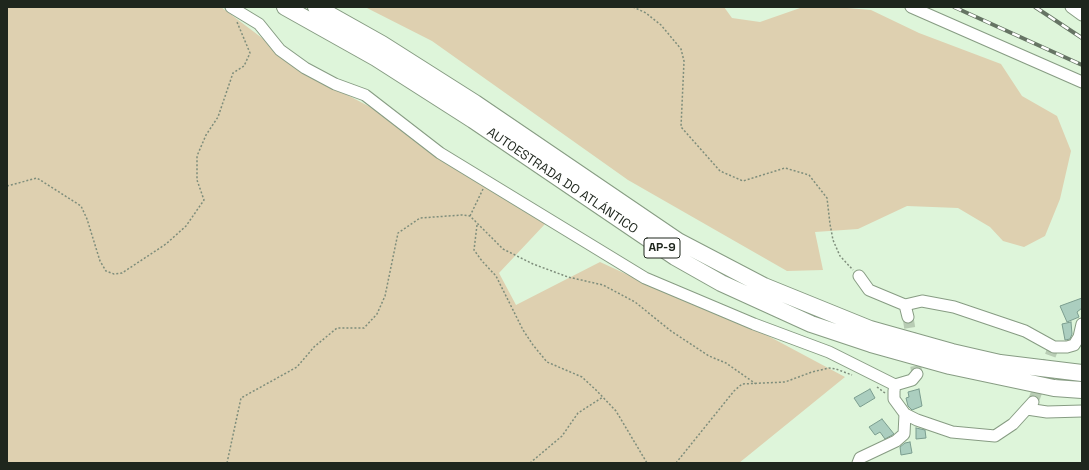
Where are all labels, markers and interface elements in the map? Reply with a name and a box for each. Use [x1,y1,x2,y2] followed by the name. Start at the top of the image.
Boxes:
[483,125,641,237] street label: AUTOESTRADA DO ATLÁNTICO
[644,238,680,258] road number: AP-9

